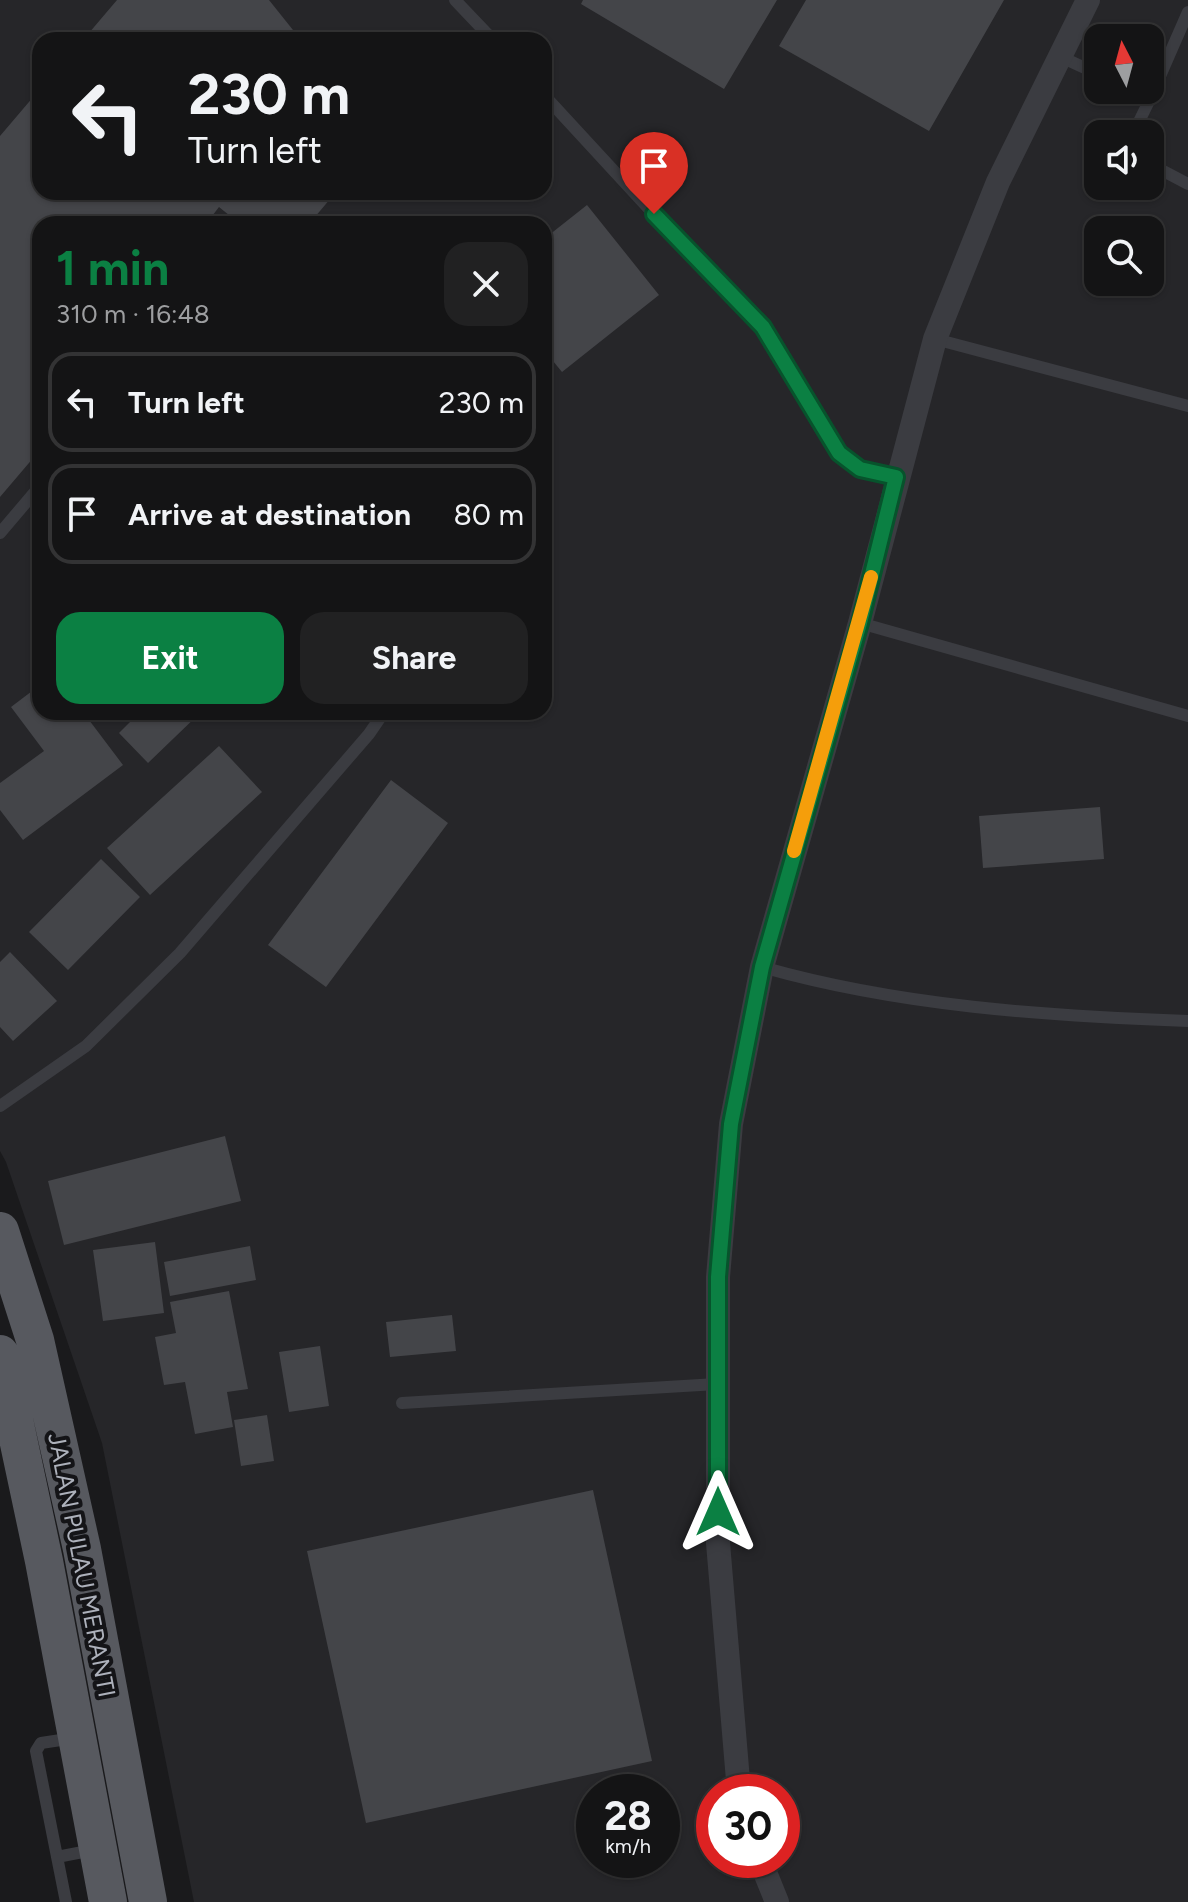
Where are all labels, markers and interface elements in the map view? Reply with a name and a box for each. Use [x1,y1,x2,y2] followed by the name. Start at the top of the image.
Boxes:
[1084,24,1164,104] north arrow
[1084,24,1164,296] map controls
[188,61,350,128] text: 230 m
[56,64,160,168] icon: left
[1084,120,1164,200] button: sound
[188,129,322,172] text: Turn left
[620,132,688,214] pin
[632,144,676,188] icon: arrive
[1084,216,1164,296] button: search
[56,239,169,297] text: 1 min
[444,242,528,326] button: close
[56,298,210,330] text: 310 m · 16:48
[60,380,104,424] icon: left
[128,384,245,421] text: Turn left
[439,384,524,421] text: 230 m
[60,492,104,536] icon: arrive
[128,496,411,533] text: Arrive at destination
[453,496,524,533] text: 80 m
[56,612,284,704] button: Exit
[300,612,528,704] button: Share
[42,1430,122,1700] street label: JALAN PULAU MERANTI
[676,1470,760,1554] position arrow
[696,1774,800,1878] speed limit sign: 30
[604,1792,652,1840] text: 28
[605,1834,651,1858] text: km/h

